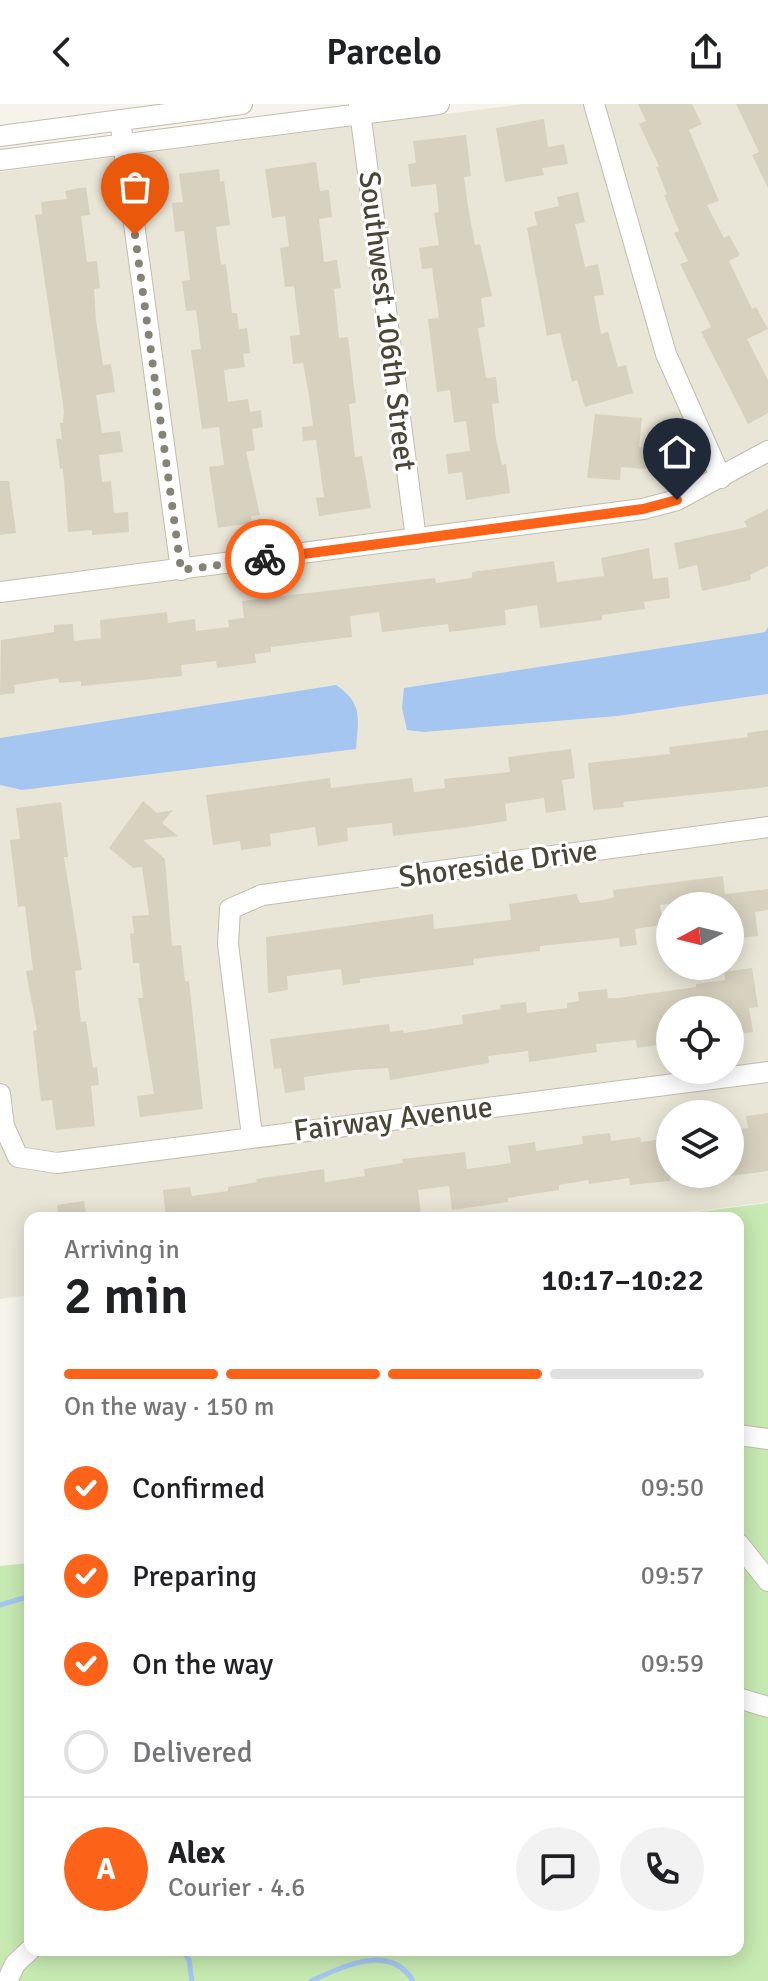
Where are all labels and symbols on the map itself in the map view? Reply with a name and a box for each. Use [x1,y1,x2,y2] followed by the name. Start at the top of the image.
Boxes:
[101,153,169,235] pin
[350,169,424,473] street label: Southwest 106th Street
[643,418,711,500] pin
[225,519,305,599] courier
[396,832,600,896] street label: Shoreside Drive
[656,892,744,980] north arrow
[291,1088,495,1150] street label: Fairway Avenue

